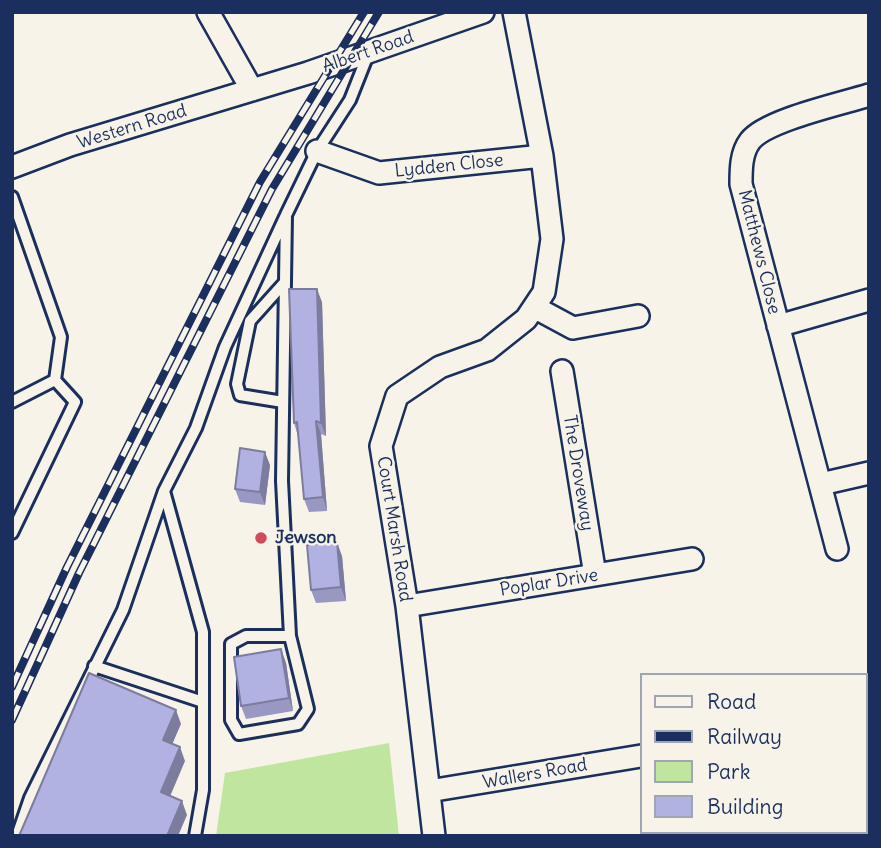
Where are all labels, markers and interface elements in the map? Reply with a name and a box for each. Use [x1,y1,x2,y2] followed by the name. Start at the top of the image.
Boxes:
[320,26,416,78] street label: Albert Road
[75,100,189,154] street label: Western Road
[394,150,504,182] street label: Lydden Close
[733,188,785,316] street label: Matthews Close
[558,414,598,532] street label: The Droveway
[372,455,416,603] street label: Court Marsh Road
[275,527,337,549] place label: Jewson
[253,530,269,546] marker: Jewson
[498,565,600,601] street label: Poplar Drive
[640,673,867,834] legend
[707,688,756,715] text: Road
[707,723,782,750] text: Railway
[481,754,589,794] street label: Wallers Road
[707,758,750,785] text: Park
[707,793,783,820] text: Building

